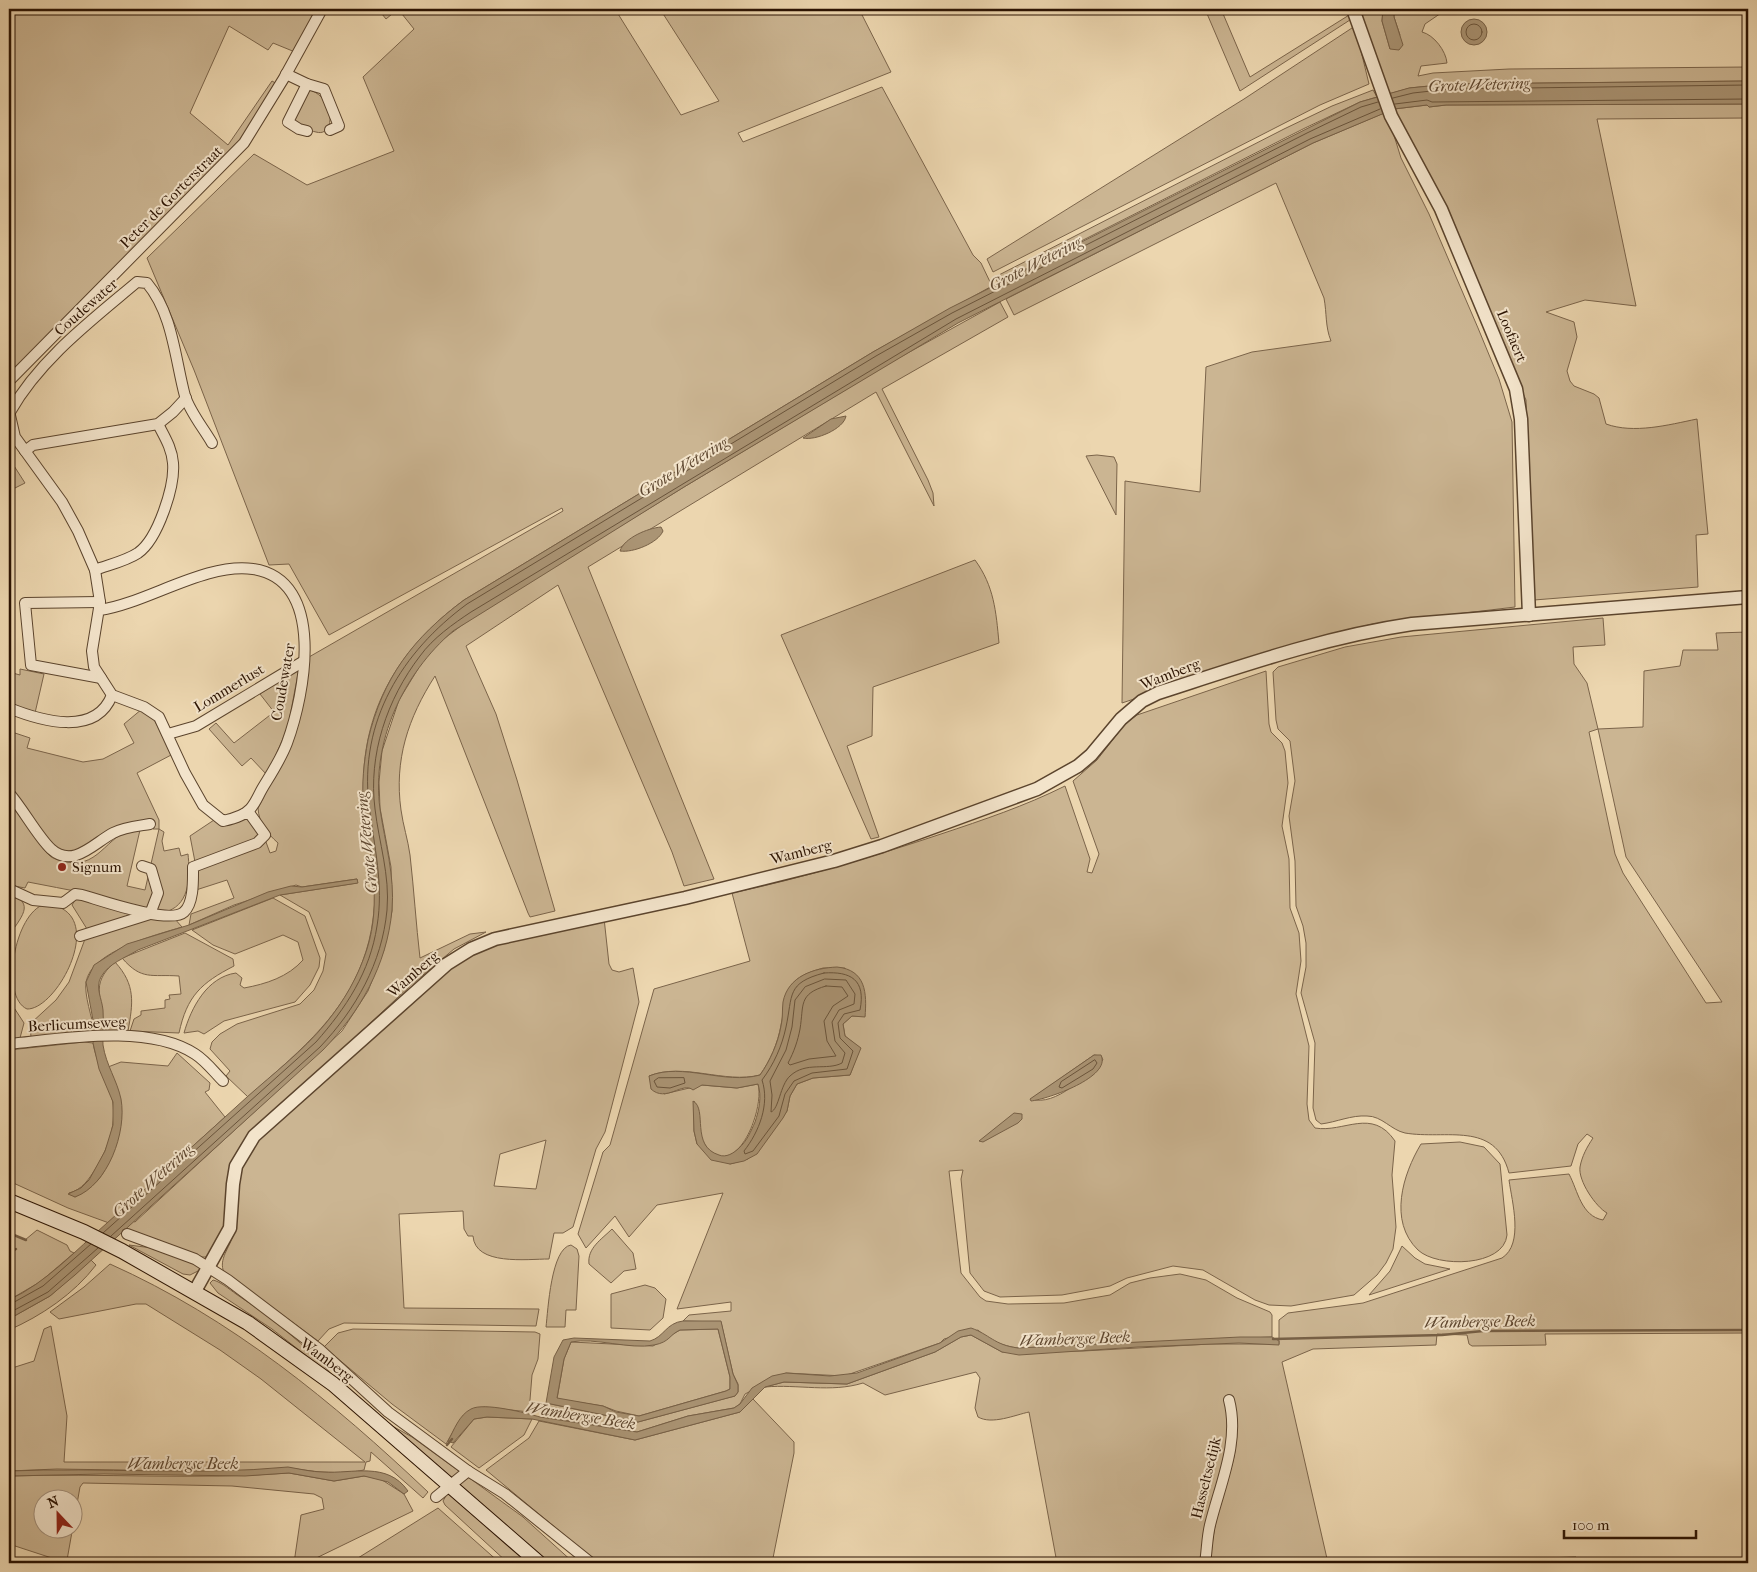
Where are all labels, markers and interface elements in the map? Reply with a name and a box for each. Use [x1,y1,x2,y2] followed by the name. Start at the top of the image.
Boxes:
[1428,73,1531,96] water label: Grote Wetering
[116,142,226,252] street label: Peter de Gorterstraat
[986,232,1086,295] water label: Grote Wetering
[50,274,122,340] street label: Coudewater
[1493,307,1531,366] street label: Loofaert
[635,432,732,501] water label: Grote Wetering
[267,641,299,722] street label: Coudewater
[1137,654,1203,694] street label: Wamberg
[191,660,268,716] street label: Lommerlust
[352,791,381,894] water label: Grote Wetering
[767,835,835,869] street label: Wamberg
[72,858,122,876] place label: Signum
[56,861,68,873] marker: Signum
[383,946,443,1002] street label: Wamberg
[27,1012,128,1036] street label: Berlicumseweg
[108,1139,197,1221] water label: Grote Wetering
[1424,1311,1536,1332] water label: Wambergse Beek
[1019,1327,1131,1350] water label: Wambergse Beek
[296,1333,358,1387] street label: Wamberg
[525,1397,637,1434] water label: Wambergse Beek
[1187,1435,1225,1521] street label: Hasseltsedijk
[127,1454,239,1473] water label: Wambergse Beek
[32,1490,82,1540] north arrow
[45,1492,62,1512] text: N
[1564,1507,1697,1539] scale bar
[1572,1516,1610,1534] text: 100 m

